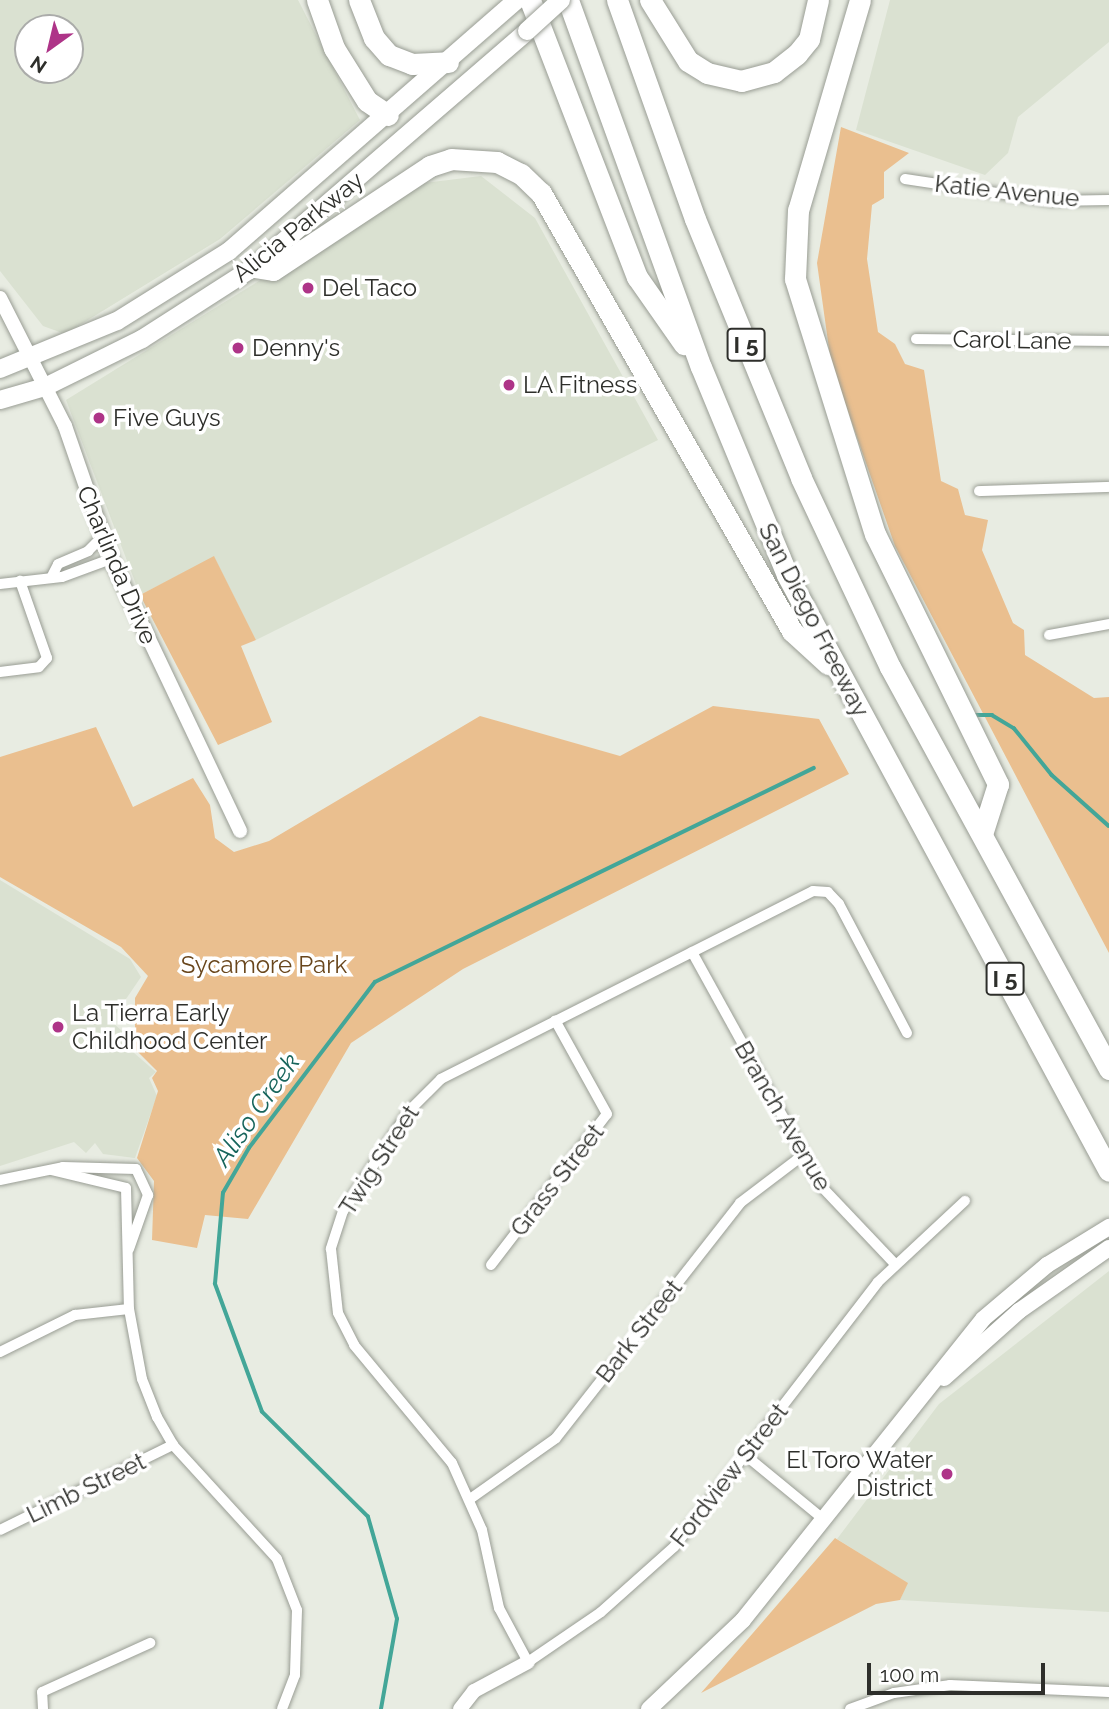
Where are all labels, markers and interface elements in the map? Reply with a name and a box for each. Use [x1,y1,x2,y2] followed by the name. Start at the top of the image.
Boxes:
[14,14,84,84] north arrow
[26,52,51,78] text: N
[227,166,369,288] street label: Alicia Parkway
[933,169,1081,213] street label: Katie Avenue
[322,274,418,302] place label: Del Taco
[300,280,316,296] marker: Del Taco
[952,325,1072,355] street label: Carol Lane
[725,326,767,364] road number: I 5
[252,334,340,362] place label: Denny's
[230,340,246,356] marker: Denny's
[523,371,638,399] place label: LA Fitness
[501,377,517,393] marker: LA Fitness
[113,404,221,432] place label: Five Guys
[91,410,107,426] marker: Five Guys
[71,482,163,648] street label: Charlinda Drive
[753,518,875,722] street label: San Diego Freeway
[181,951,347,979] park label: Sycamore Park
[984,960,1026,998] road number: I 5
[72,999,268,1055] place label: La Tierra Early Childhood Center
[50,1019,66,1035] marker: La Tierra Early Childhood Center
[728,1036,838,1196] street label: Branch Avenue
[207,1048,307,1172] water label: Aliso Creek
[333,1100,425,1220] street label: Twig Street
[504,1118,610,1242] street label: Grass Street
[590,1274,688,1388] street label: Bark Street
[664,1397,794,1553] street label: Fordview Street
[784,1446,933,1502] place label: El Toro Water District
[22,1447,150,1529] street label: Limb Street
[939,1466,955,1482] marker: El Toro Water District
[871,1650,1050,1694] scale bar
[880,1662,939,1687] text: 100 m

